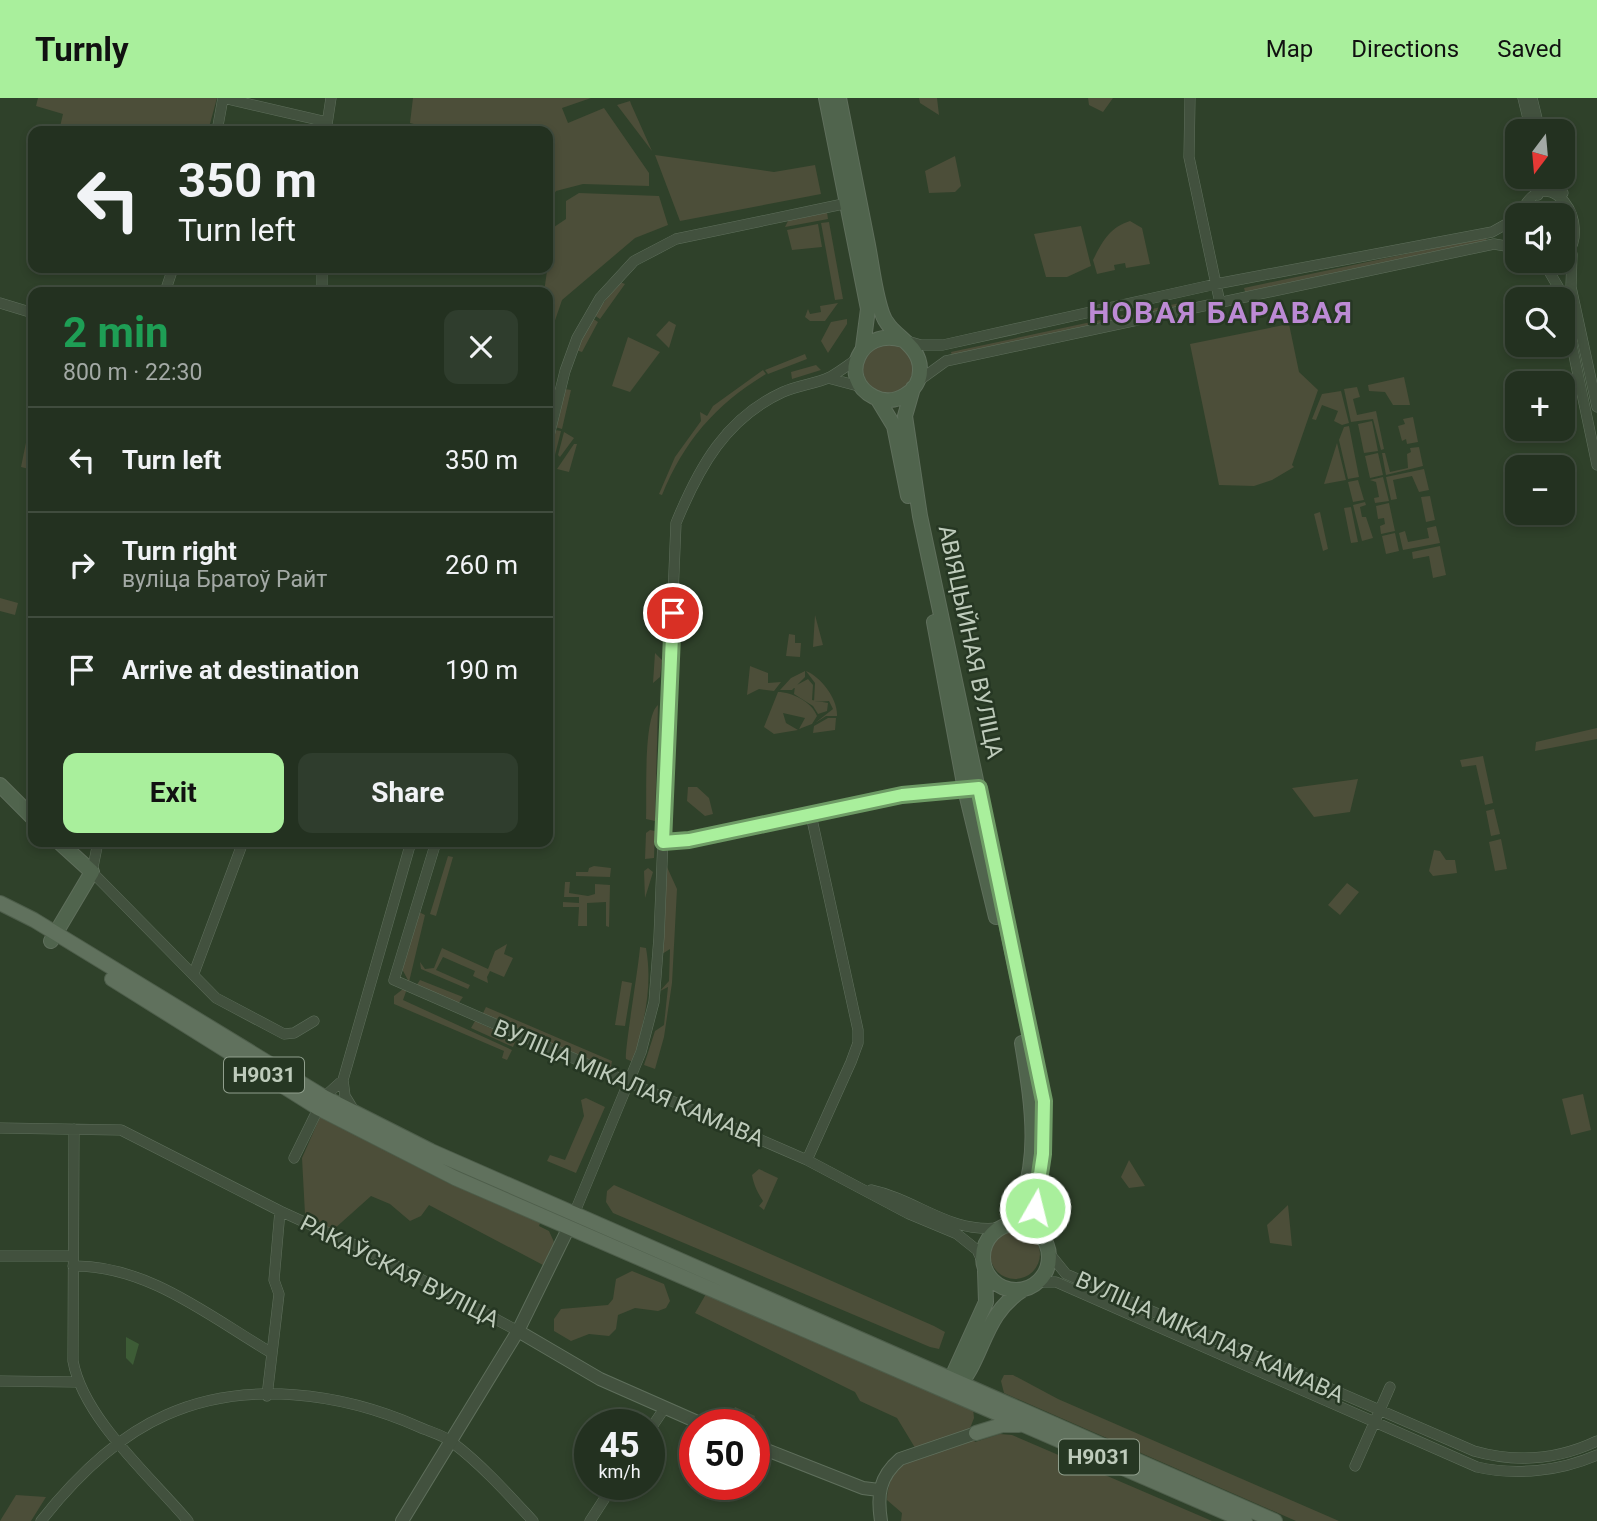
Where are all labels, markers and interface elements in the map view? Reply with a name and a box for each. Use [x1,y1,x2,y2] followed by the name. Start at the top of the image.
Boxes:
[35,30,129,69] text: Turnly
[1266,35,1313,63] text: Map
[1351,35,1459,63] text: Directions
[1497,35,1562,63] text: Saved
[1505,119,1575,189] north arrow
[1505,119,1575,525] map controls
[178,152,317,209] text: 350 m
[63,154,154,245] icon: left
[1505,203,1575,273] button: sound
[178,211,296,249] text: Turn left
[1505,287,1575,357] button: search
[1088,295,1354,330] district label: НОВАЯ БАРАВАЯ
[63,308,169,357] text: 2 min
[444,310,518,384] button: close
[63,359,202,386] text: 800 m · 22:30
[1505,371,1575,441] button: +
[63,441,101,479] icon: left
[122,445,221,475] text: Turn left
[445,445,518,475] text: 350 m
[1505,455,1575,525] button: −
[933,523,1009,761] street label: АВІЯЦЫЙНАЯ ВУЛІЦА
[122,536,237,566] text: Turn right
[63,546,101,584] icon: right
[445,550,518,580] text: 260 m
[122,566,327,593] text: вуліца Братоў Райт
[643,583,703,643] pin
[654,594,692,632] icon: arrive
[63,651,101,689] icon: arrive
[122,655,359,685] text: Arrive at destination
[445,655,518,685] text: 190 m
[63,753,284,833] button: Exit
[298,753,518,833] button: Share
[490,1014,768,1153] street label: ВУЛІЦА МІКАЛАЯ КАМАВА
[224,1058,304,1093] road number: Н9031
[998,1171,1072,1245] position arrow
[296,1209,504,1333] street label: РАКАЎСКАЯ ВУЛІЦА
[1071,1266,1348,1409] street label: ВУЛІЦА МІКАЛАЯ КАМАВА
[679,1409,770,1500] speed limit sign: 50
[599,1425,640,1466] text: 45
[1059,1440,1139,1474] road number: Н9031
[598,1461,641,1482] text: km/h

